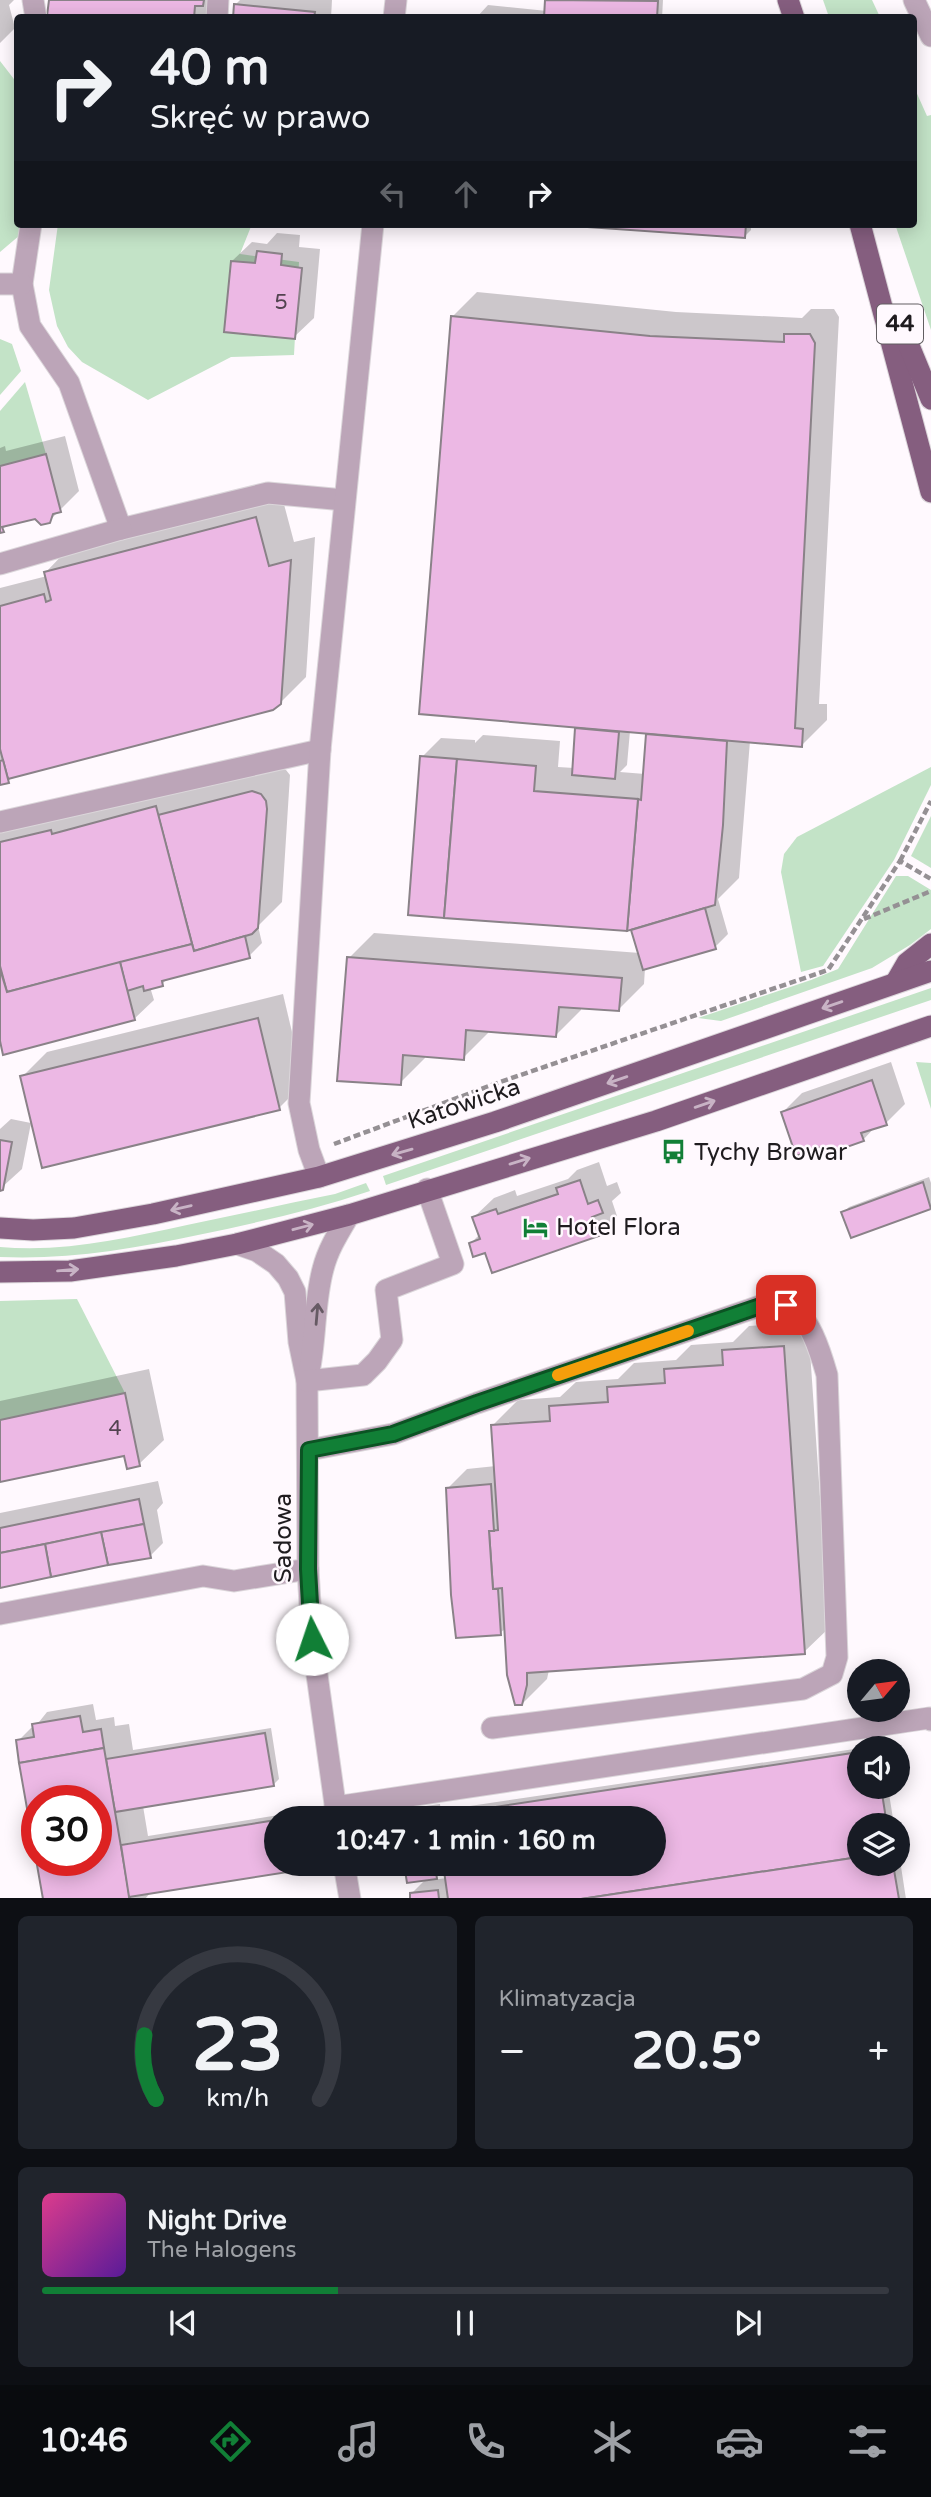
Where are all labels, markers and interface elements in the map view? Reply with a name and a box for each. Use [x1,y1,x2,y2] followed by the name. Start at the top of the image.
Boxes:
[150,39,269,98] text: 40 m
[35,42,126,133] icon: right
[150,99,371,137] text: Skręć w prawo
[374,175,412,213] icon: left
[447,175,485,213] icon: ahead
[520,175,558,213] icon: right
[274,290,288,315] house number: 5
[877,304,923,344] road number: 44
[821,999,843,1012] one-way arrow
[404,1072,524,1136] street label: Katowicka
[607,1075,629,1087] one-way arrow
[693,1097,715,1109] one-way arrow
[660,1138,688,1166] bus stop icon: Tychy Browar
[694,1138,848,1167] place label: Tychy Browar
[391,1147,413,1160] one-way arrow
[509,1153,531,1166] one-way arrow
[170,1201,193,1215] one-way arrow
[522,1213,550,1241] hotel icon: Hotel Flora
[556,1213,681,1242] place label: Hotel Flora
[291,1220,314,1233] one-way arrow
[56,1263,79,1276] one-way arrow
[756,1275,816,1335] pin
[767,1286,805,1324] icon: arrive
[311,1303,324,1326] one-way arrow
[108,1416,122,1441] house number: 4
[269,1493,298,1583] street label: Sadowa
[275,1602,349,1676] position arrow
[847,1659,910,1722] north arrow
[847,1659,910,1876] map controls
[847,1736,910,1799] button: sound
[21,1785,112,1876] speed limit sign: 30
[847,1813,910,1876] button: layers
[334,1825,596,1856] text: 10:47 · 1 min · 160 m
[499,1985,636,2013] text: Klimatyzacja
[192,2002,283,2090] text: 23
[632,2020,762,2083] text: 20.5°
[499,2029,526,2075] text: −
[868,2029,889,2075] text: +
[206,2082,269,2112] text: km/h
[147,2205,287,2236] text: Night Drive
[147,2236,296,2264] text: The Halogens
[164,2304,202,2342] icon: previous
[446,2304,484,2342] icon: pause
[729,2304,767,2342] icon: next
[206,2417,255,2466] icon: directions
[334,2417,383,2466] icon: music
[461,2417,510,2466] icon: phone
[588,2417,637,2466] icon: climate
[715,2417,764,2466] icon: car
[843,2417,892,2466] icon: filters
[39,2422,128,2460] text: 10:46

